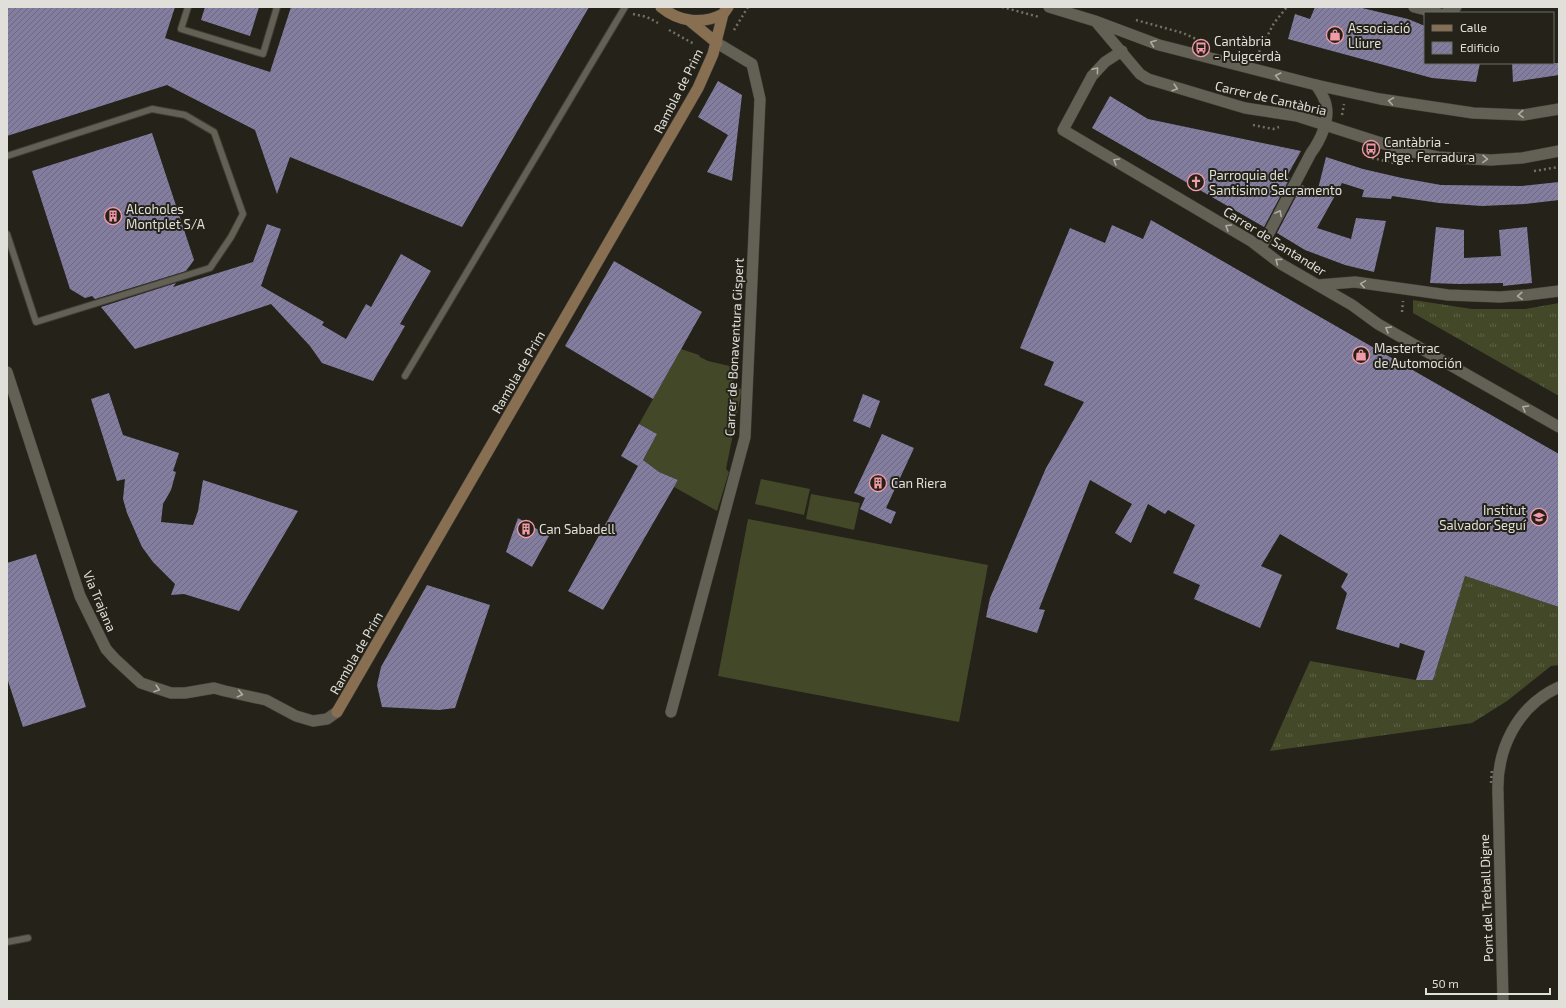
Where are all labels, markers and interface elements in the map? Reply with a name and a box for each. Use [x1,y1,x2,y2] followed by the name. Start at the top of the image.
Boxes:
[1424,12,1554,64] legend
[1348,20,1410,51] place label: Associació Lliure
[1460,20,1487,34] text: Calle
[1325,25,1345,45] shop icon: Associació Lliure
[1214,33,1281,64] place label: Cantàbria - Puigcerdà
[1191,38,1211,58] bus stop icon: Cantàbria - Puigcerdà
[1149,39,1156,47] one-way arrow
[1460,40,1500,54] text: Edificio
[650,46,706,136] street label: Rambla de Prim
[1092,68,1099,75] one-way arrow
[1275,72,1282,80] one-way arrow
[1214,77,1328,119] street label: Carrer de Cantàbria
[1171,83,1178,92] one-way arrow
[1388,97,1395,106] one-way arrow
[1517,110,1524,119] one-way arrow
[1384,134,1475,165] place label: Cantàbria - Ptge. Ferradura
[1361,139,1381,159] bus stop icon: Cantàbria - Ptge. Ferradura
[1482,155,1488,164] one-way arrow
[1113,158,1120,166] one-way arrow
[1209,167,1342,198] place label: Parroquia del Santisimo Sacramento
[1186,172,1206,192] church icon: Parroquia del Santisimo Sacramento
[126,201,205,232] place label: Alcoholes Montplet S/A
[1221,203,1329,279] street label: Carrer de Santander
[103,206,123,226] building icon: Alcoholes Montplet S/A
[1274,210,1282,218] one-way arrow
[1225,224,1232,232] one-way arrow
[721,257,747,437] street label: Carrer de Bonaventura Gispert
[1275,259,1282,266] one-way arrow
[1360,280,1366,289] one-way arrow
[1517,291,1523,300] one-way arrow
[1385,327,1392,334] one-way arrow
[488,328,548,416] street label: Rambla de Prim
[1374,340,1462,371] place label: Mastertrac de Automoción
[1351,345,1371,365] shop icon: Mastertrac de Automoción
[1522,405,1529,413] one-way arrow
[868,473,888,493] building icon: Can Riera
[891,475,947,491] place label: Can Riera
[1439,502,1527,533] place label: Institut Salvador Seguí
[1529,507,1549,527] school or university icon: Institut Salvador Seguí
[516,519,536,539] building icon: Can Sabadell
[539,521,615,537] place label: Can Sabadell
[80,568,120,634] street label: Via Trajana
[326,609,386,697] street label: Rambla de Prim
[153,684,160,693] one-way arrow
[236,689,243,698] one-way arrow
[1476,834,1496,962] street label: Pont del Treball Digne
[1426,970,1550,996] scale bar
[1432,976,1459,990] text: 50 m

